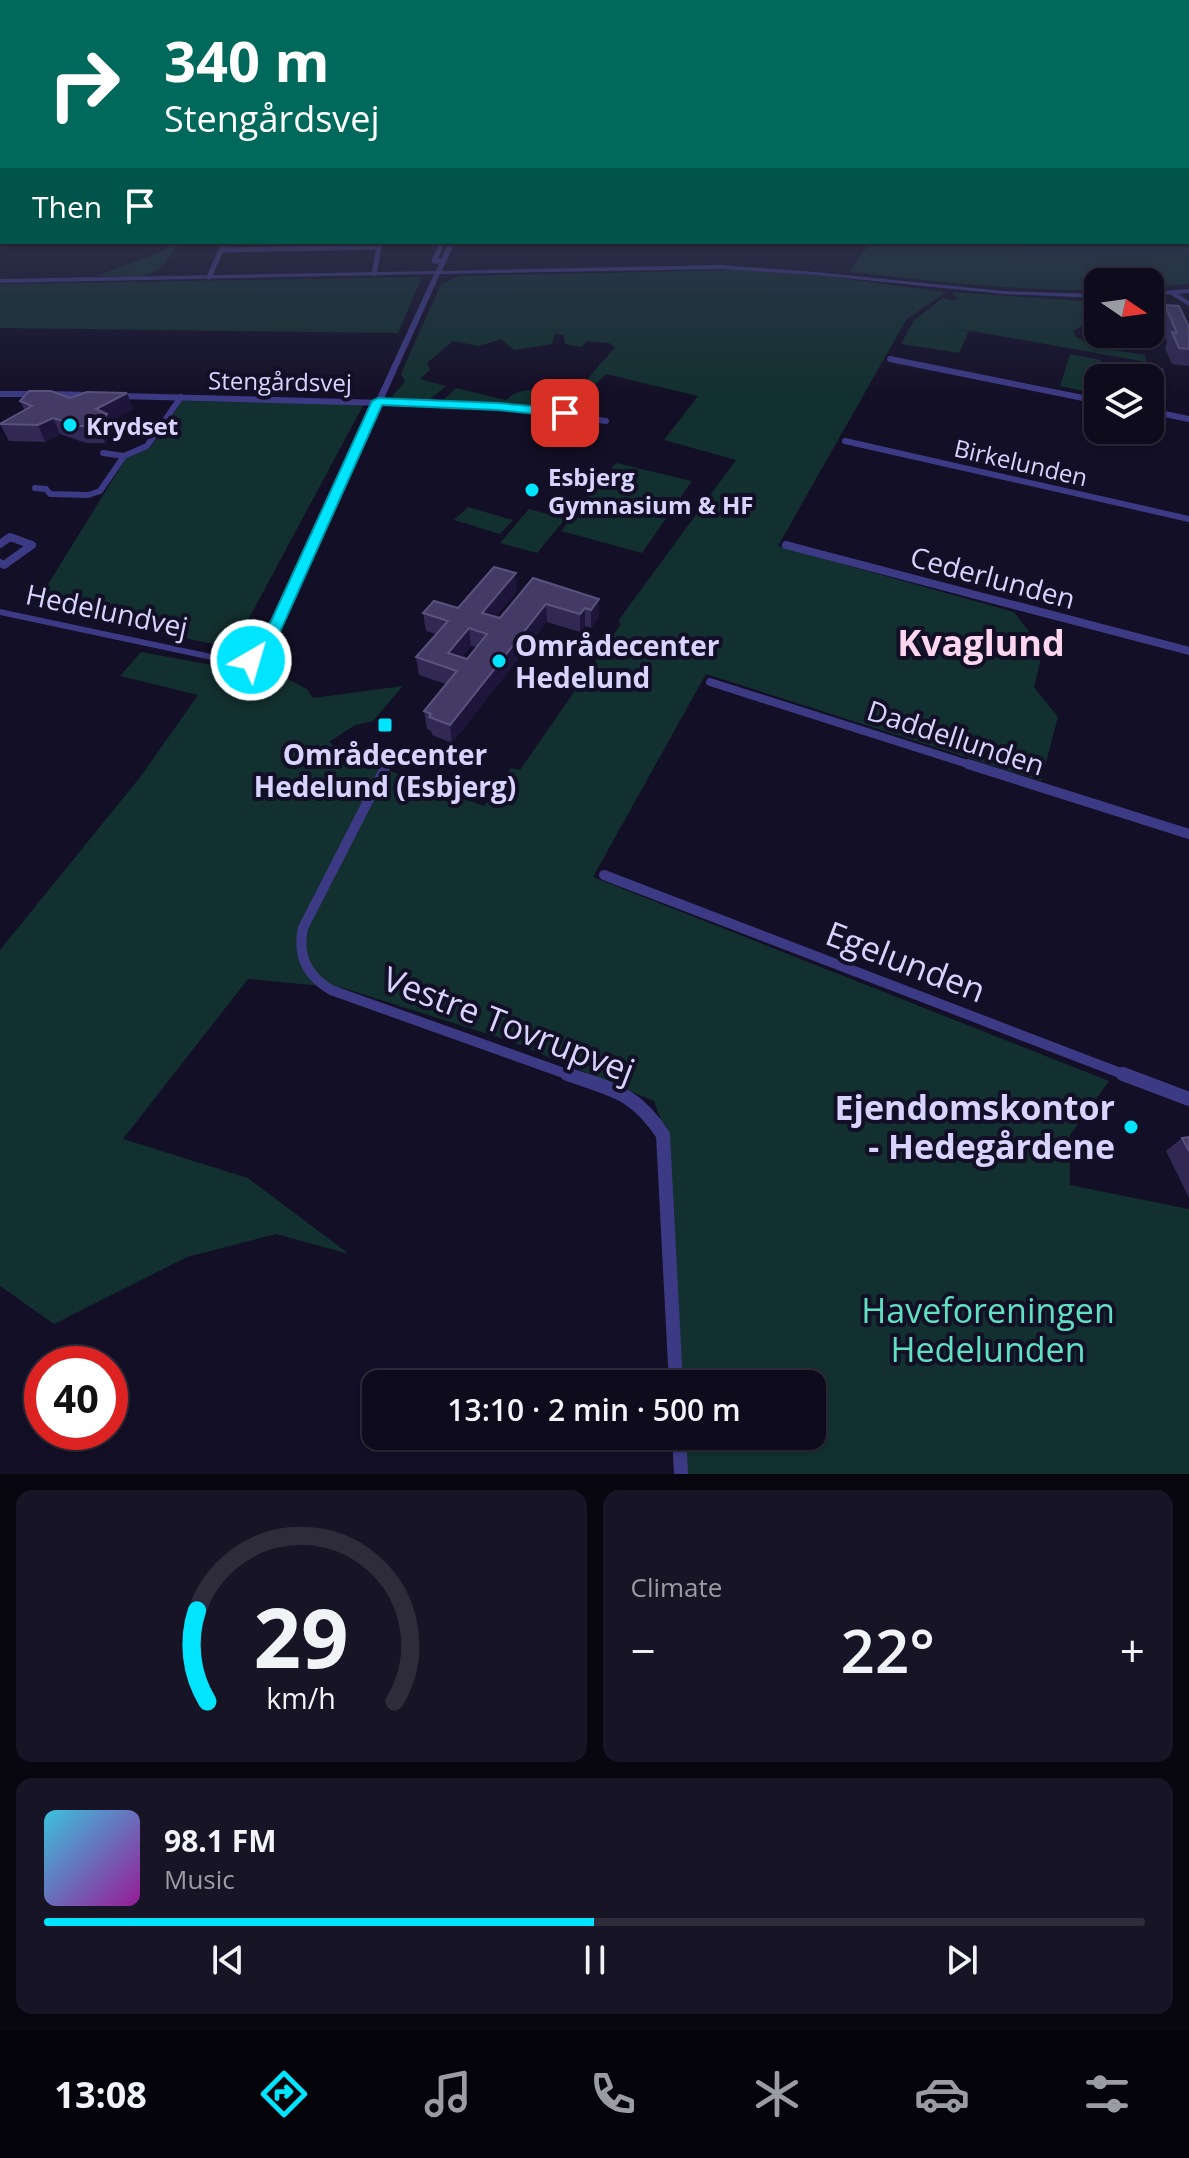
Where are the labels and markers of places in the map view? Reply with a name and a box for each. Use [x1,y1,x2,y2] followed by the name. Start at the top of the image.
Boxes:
[531,379,599,447] pin
[86,409,178,442] place label: Krydset
[61,416,79,434] marker: Krydset
[548,460,753,521] place label: Esbjerg Gymnasium & HF
[523,481,541,499] marker: Esbjerg Gymnasium & HF
[515,626,720,696] place label: Områdecenter Hedelund
[490,652,508,670] marker: Områdecenter Hedelund
[376,716,394,734] marker: Områdecenter Hedelund (Esbjerg)
[254,735,516,805] place label: Områdecenter Hedelund (Esbjerg)
[835,1084,1115,1169] place label: Ejendomskontor - Hedegårdene
[1122,1118,1140,1136] marker: Ejendomskontor - Hedegårdene

